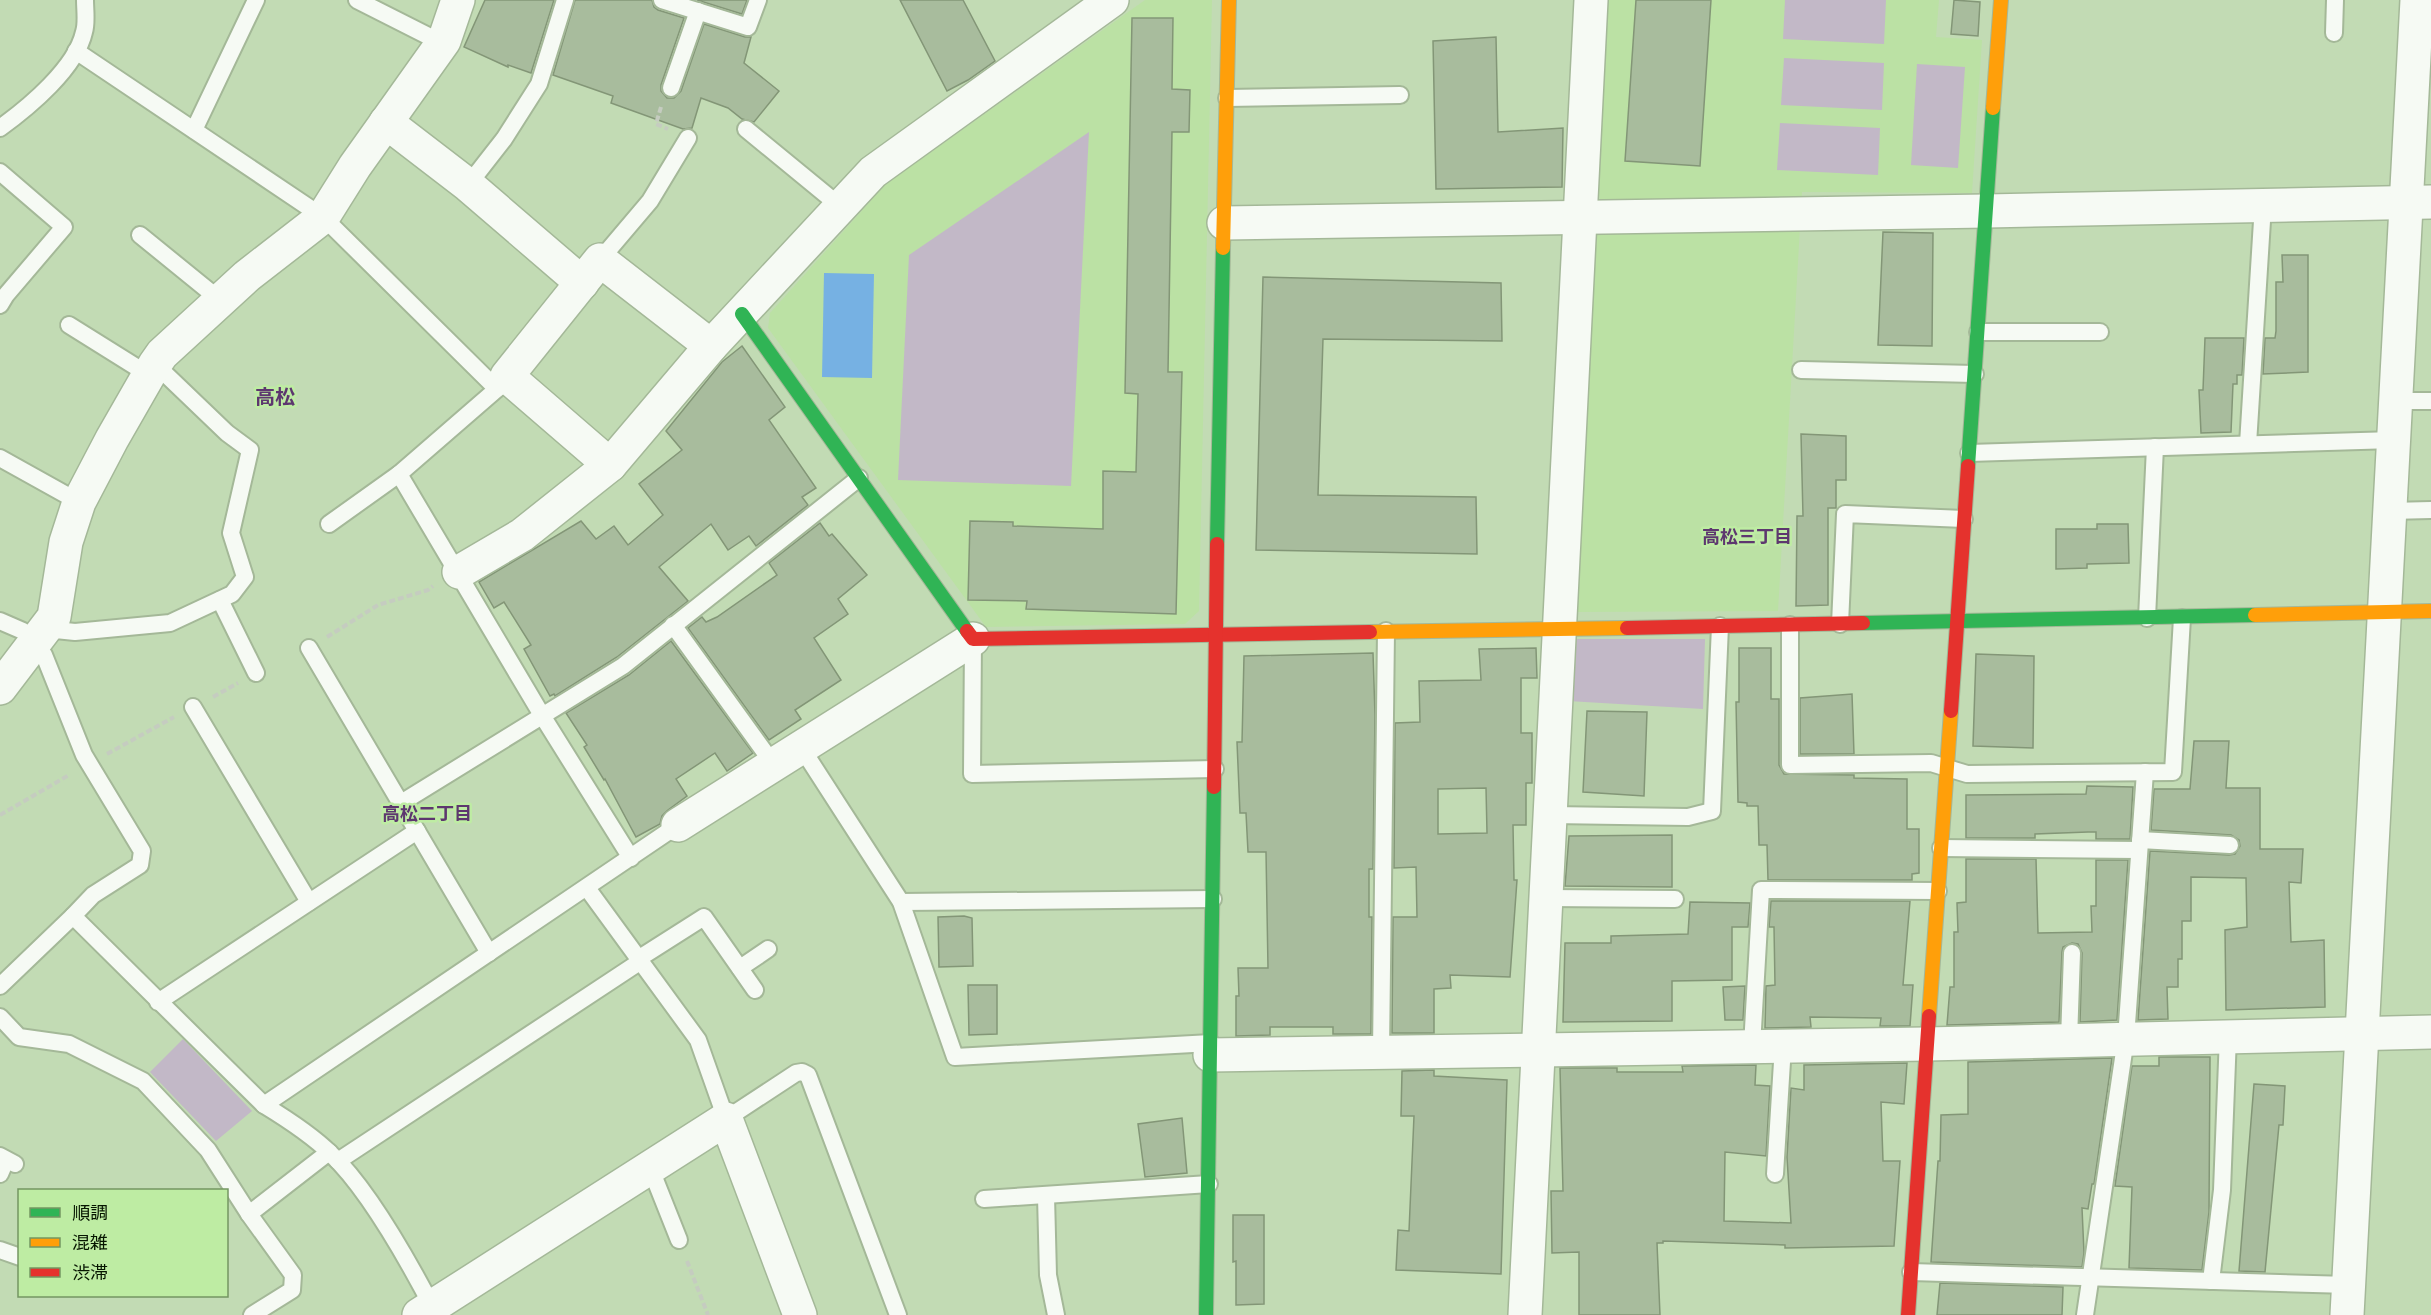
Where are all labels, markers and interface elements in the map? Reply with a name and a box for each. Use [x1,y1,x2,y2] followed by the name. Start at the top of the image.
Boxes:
[255,385,295,409] district label: 高松
[1702,526,1792,547] district label: 高松三丁目
[382,803,472,824] district label: 高松二丁目
[18,1189,228,1297] legend
[72,1202,108,1223] text: 順調
[72,1232,108,1253] text: 混雑
[72,1262,108,1283] text: 渋滞

